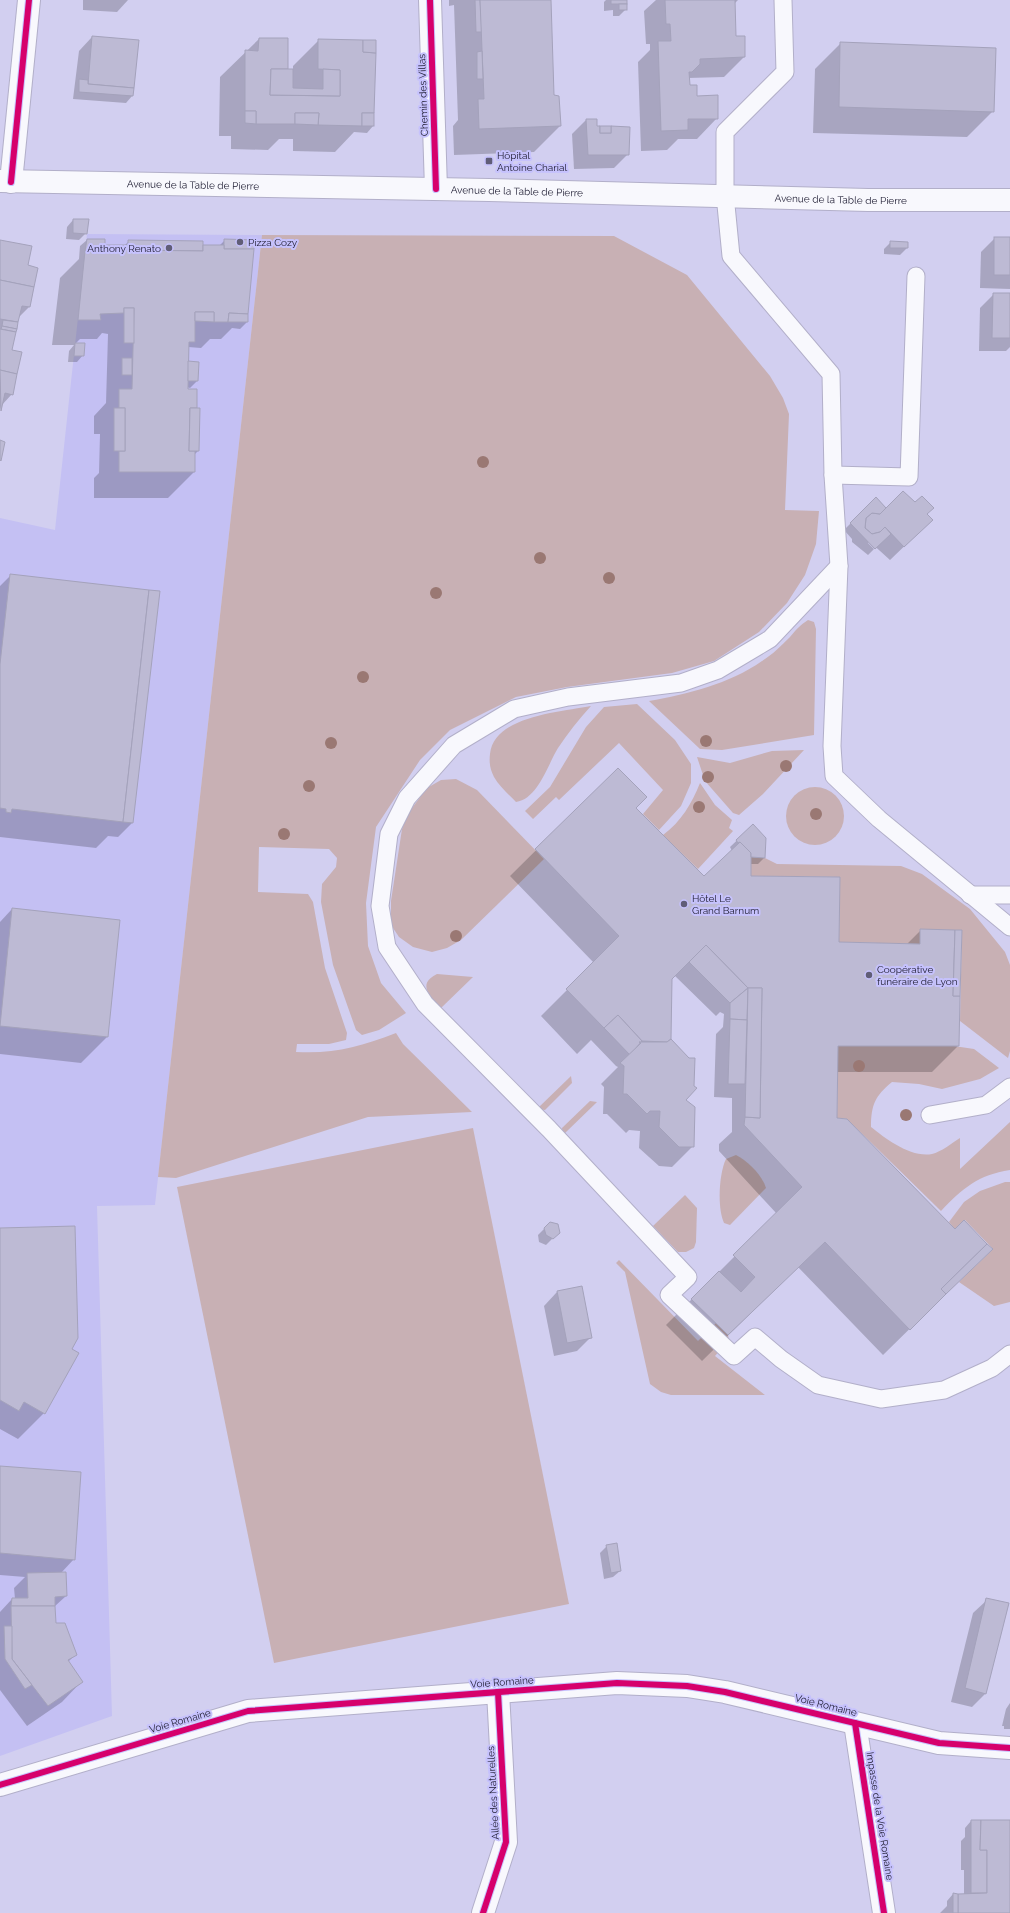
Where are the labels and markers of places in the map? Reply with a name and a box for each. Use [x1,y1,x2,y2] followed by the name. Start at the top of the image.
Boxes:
[497,150,567,173] place label: Hôpital Antoine Charial
[484,156,494,166] marker: Hôpital Antoine Charial
[235,237,245,247] marker: Pizza Cozy
[248,237,298,248] place label: Pizza Cozy
[87,243,161,254] place label: Anthony Renato
[164,243,174,253] marker: Anthony Renato
[692,893,759,916] place label: Hôtel Le Grand Barnum
[679,899,689,909] marker: Hôtel Le Grand Barnum
[877,964,958,987] place label: Coopérative funéraire de Lyon
[864,970,874,980] marker: Coopérative funéraire de Lyon

